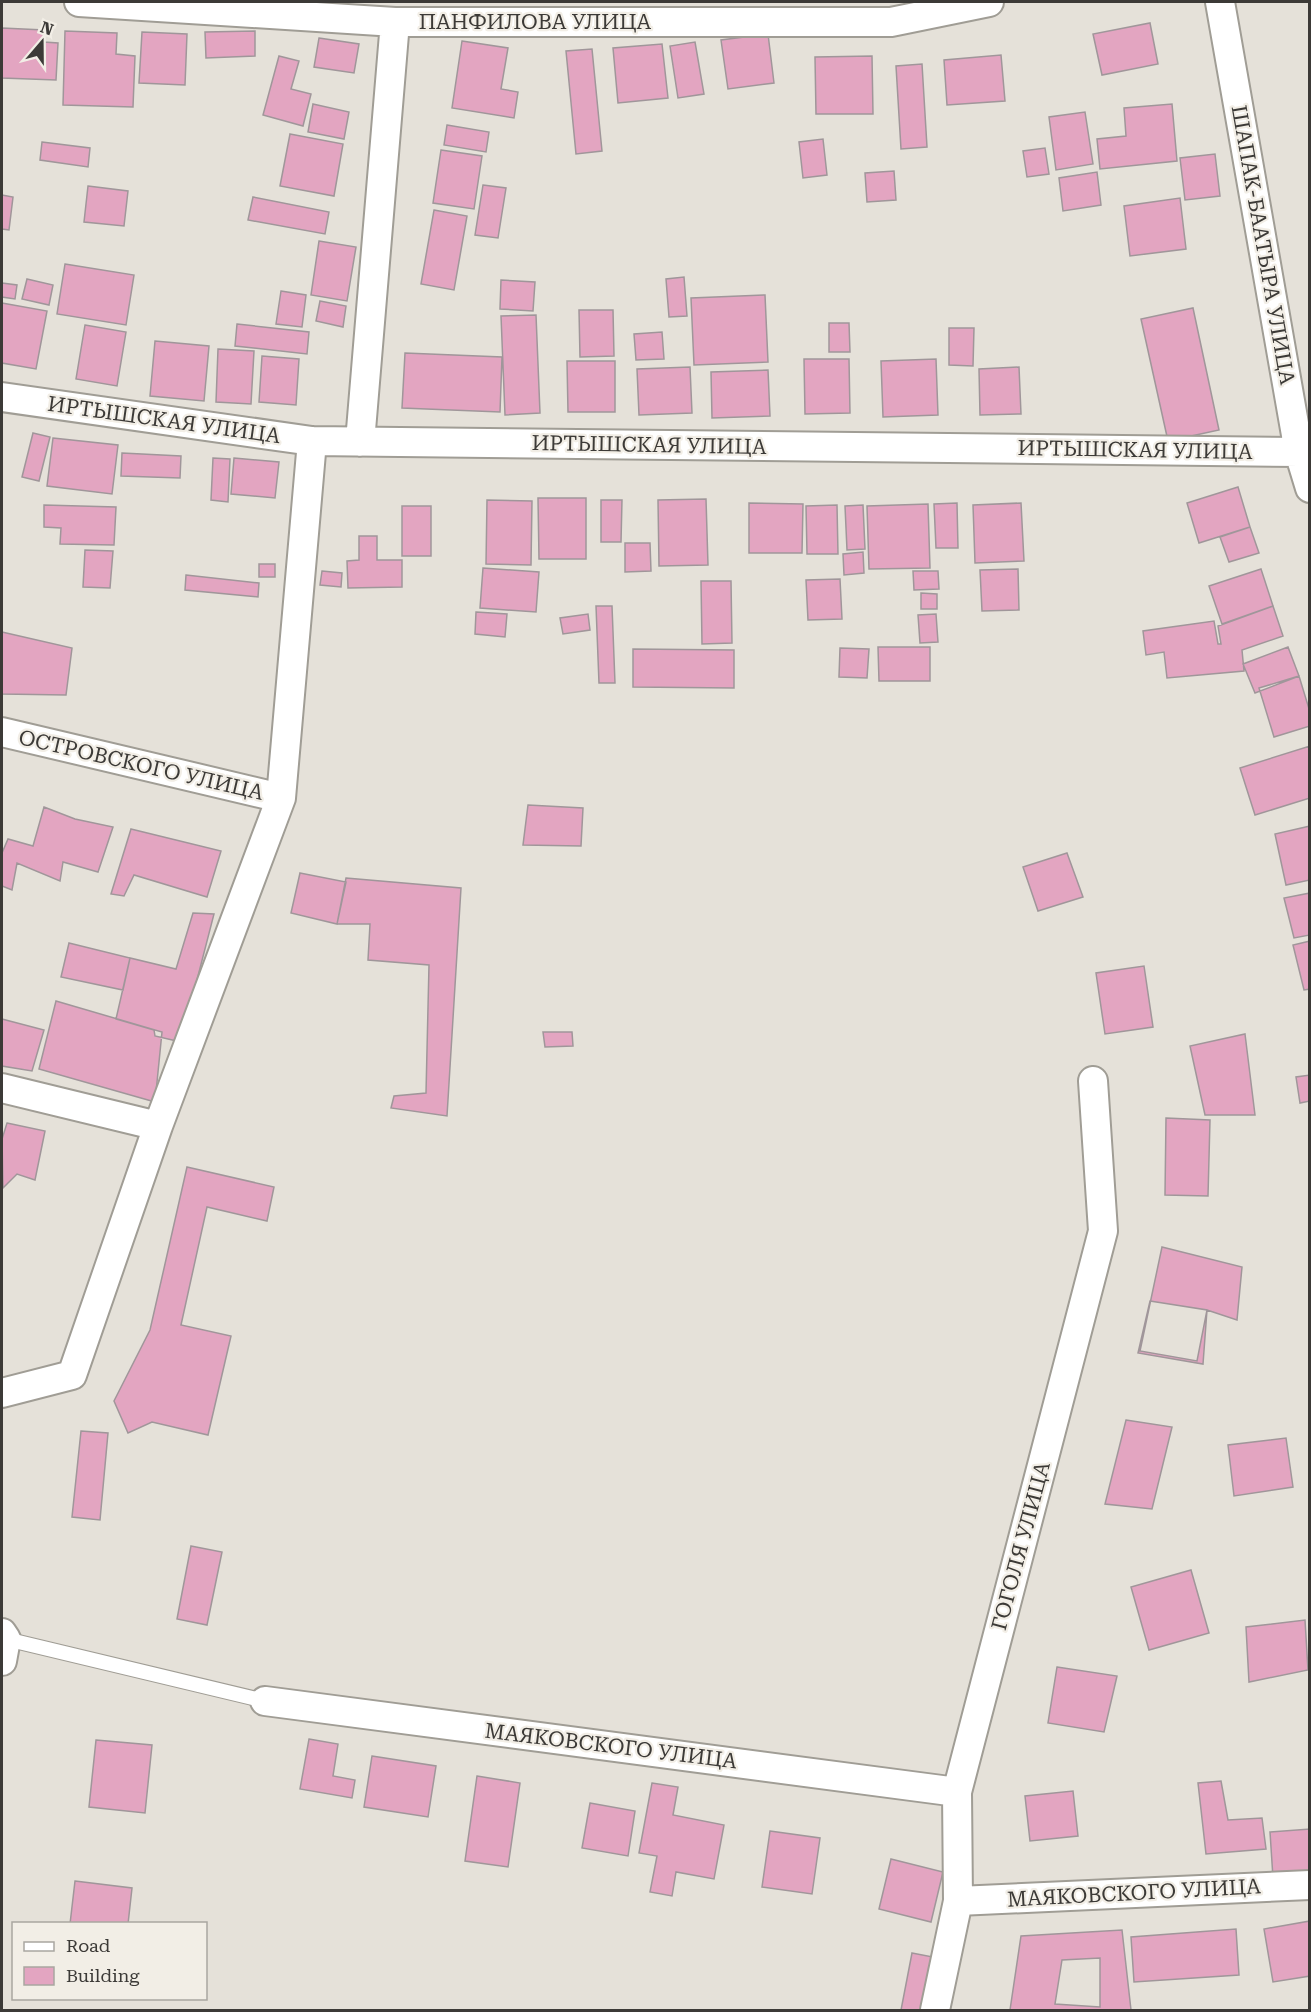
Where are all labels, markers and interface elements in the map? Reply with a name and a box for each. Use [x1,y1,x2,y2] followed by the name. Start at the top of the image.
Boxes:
[419,10,652,34] street label: ПАНФИЛОВА УЛИЦА
[12,12,72,72] north arrow
[38,17,56,39] text: N
[1227,103,1299,387] street label: ШАПАК-БААТЫРА УЛИЦА
[46,392,282,448] street label: ИРТЫШСКАЯ УЛИЦА
[531,431,767,459] street label: ИРТЫШСКАЯ УЛИЦА
[1017,436,1253,464] street label: ИРТЫШСКАЯ УЛИЦА
[16,725,266,805] street label: ОСТРОВСКОГО УЛИЦА
[987,1459,1055,1633] street label: ГОГОЛЯ УЛИЦА
[483,1719,739,1773] street label: МАЯКОВСКОГО УЛИЦА
[1007,1874,1262,1912] street label: МАЯКОВСКОГО УЛИЦА
[12,1922,207,2000] legend
[66,1935,111,1956] text: Road
[66,1965,140,1986] text: Building

